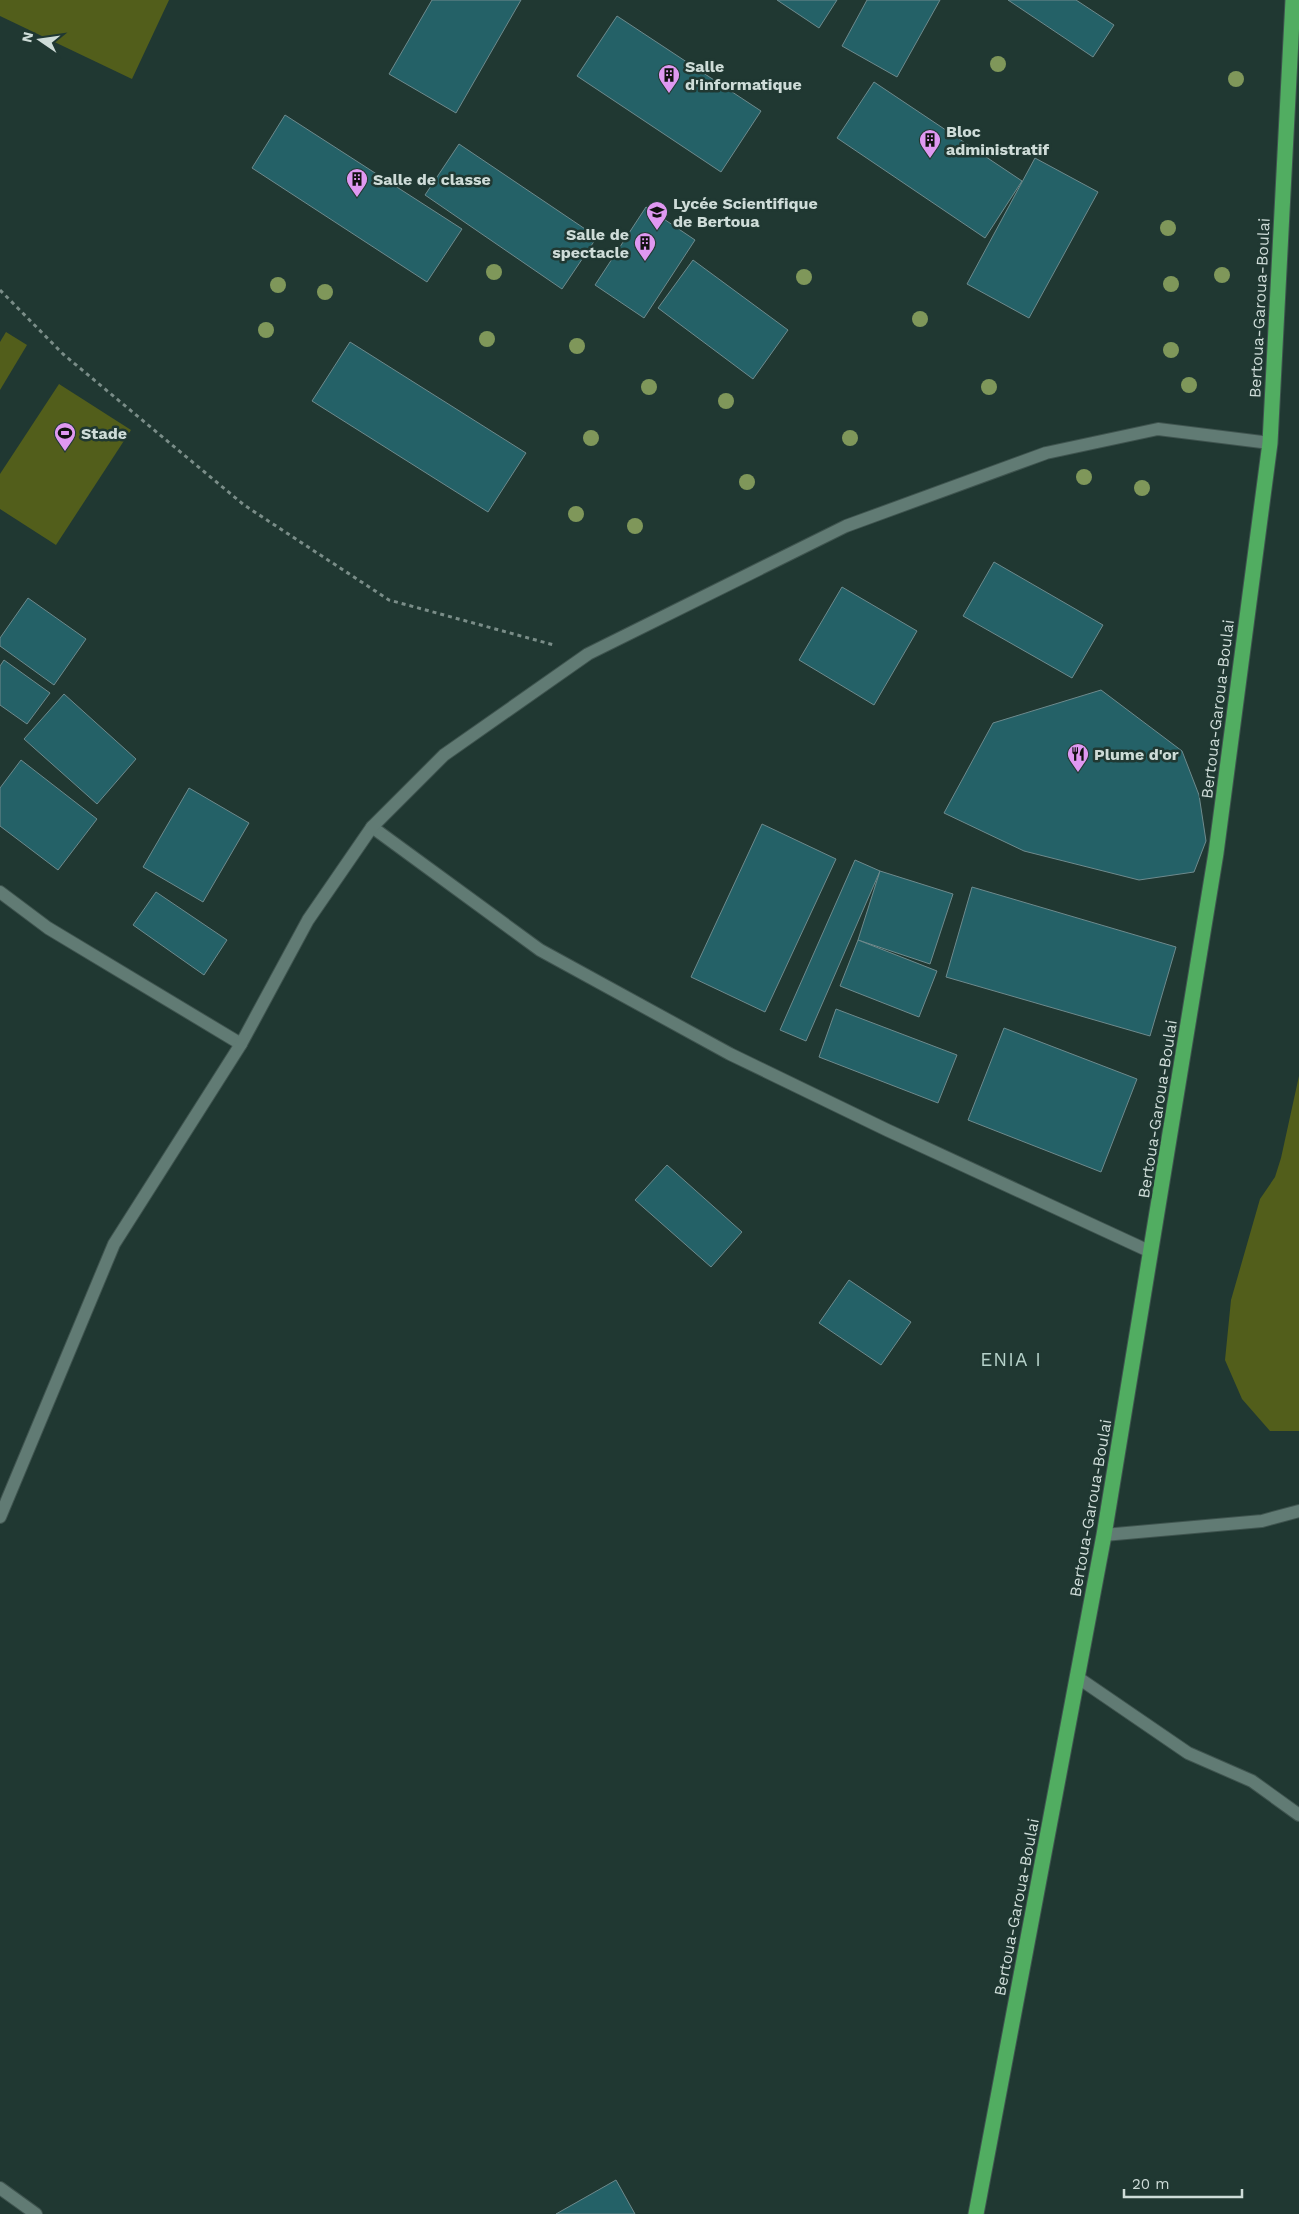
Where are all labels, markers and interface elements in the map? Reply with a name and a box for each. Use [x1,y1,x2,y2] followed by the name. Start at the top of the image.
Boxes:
[15,15,65,65] north arrow
[18,30,36,44] text: N
[685,57,802,94] place label: Salle d'informatique
[657,63,681,94] building icon: Salle d'informatique
[946,122,1049,159] place label: Bloc administratif
[918,128,942,159] building icon: Bloc administratif
[345,167,369,198] building icon: Salle de classe
[373,170,491,189] place label: Salle de classe
[673,194,818,231] place label: Lycée Scientifique de Bertoua
[645,200,669,231] school or university icon: Lycée Scientifique de Bertoua
[1245,217,1274,399] street label: Bertoua-Garoua-Boulai
[552,225,629,262] place label: Salle de spectacle
[633,231,657,262] building icon: Salle de spectacle
[53,421,77,452] sports icon: Stade
[81,424,127,443] place label: Stade
[1197,618,1238,800] street label: Bertoua-Garoua-Boulai
[1066,742,1090,773] restaurant icon: Plume d'or
[1094,745,1179,764] place label: Plume d'or
[1134,1019,1181,1200] street label: Bertoua-Garoua-Boulai
[980,1348,1042,1371] district label: ENIA I
[1065,1418,1116,1599] street label: Bertoua-Garoua-Boulai
[990,1817,1043,1997] street label: Bertoua-Garoua-Boulai
[1124,2166,1242,2198] scale bar
[1132,2175,1170,2193] text: 20 m

